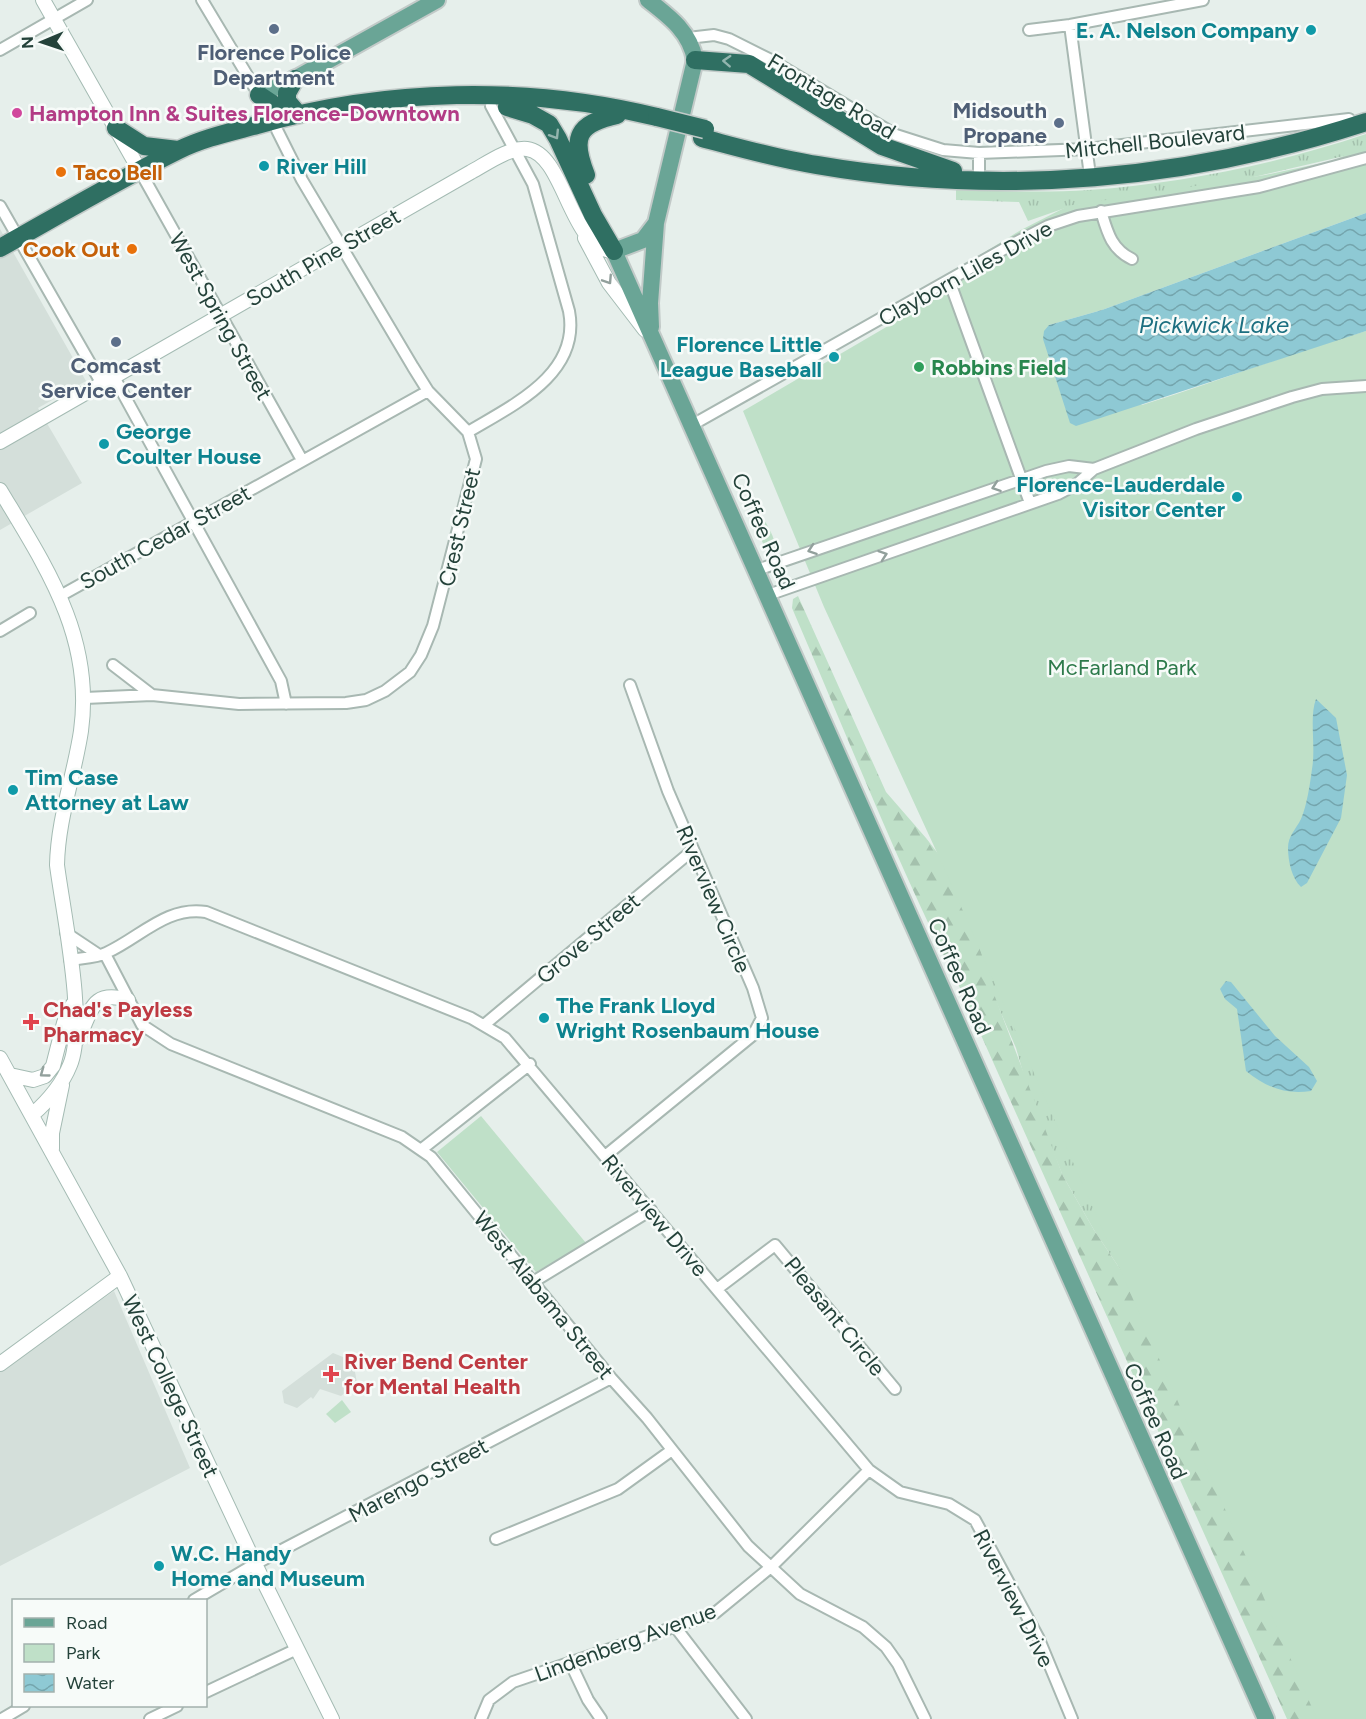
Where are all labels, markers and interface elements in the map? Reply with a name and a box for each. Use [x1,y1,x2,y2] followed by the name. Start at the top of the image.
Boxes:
[12,12,72,72] north arrow
[1076,17,1299,44] place label: E. A. Nelson Company
[267,22,281,36] marker: Florence Police Department
[1304,23,1318,37] marker: E. A. Nelson Company
[18,36,37,49] text: N
[197,39,351,91] place label: Florence Police Department
[763,48,901,145] street label: Frontage Road
[723,55,732,68] one-way arrow
[952,97,1047,149] place label: Midsouth Propane
[29,100,460,127] place label: Hampton Inn & Suites Florence-Downtown
[10,106,24,120] marker: Hampton Inn & Suites Florence-Downtown
[1052,116,1066,130] marker: Midsouth Propane
[1064,119,1246,164] street label: Mitchell Boulevard
[548,129,560,139] one-way arrow
[276,153,367,180] place label: River Hill
[73,159,163,186] place label: Taco Bell
[257,159,271,173] marker: River Hill
[54,165,68,179] marker: Taco Bell
[241,202,405,313] street label: South Pine Street
[874,215,1057,332] street label: Clayborn Liles Drive
[163,228,278,405] street label: West Spring Street
[23,236,120,263] place label: Cook Out
[125,242,139,256] marker: Cook Out
[600,274,612,284] one-way arrow
[1139,310,1289,339] water label: Pickwick Lake
[660,331,822,383] place label: Florence Little League Baseball
[109,335,123,349] marker: Comcast Service Center
[827,350,841,364] marker: Florence Little League Baseball
[40,352,192,404] place label: Comcast Service Center
[931,354,1067,381] place label: Robbins Field
[912,360,926,374] marker: Robbins Field
[116,418,261,470] place label: George Coulter House
[97,437,111,451] marker: George Coulter House
[433,465,486,589] street label: Crest Street
[726,469,801,594] street label: Coffee Road
[1016,471,1226,523] place label: Florence-Lauderdale Visitor Center
[75,479,255,596] street label: South Cedar Street
[991,479,1002,492] one-way arrow
[1230,490,1244,504] marker: Florence-Lauderdale Visitor Center
[807,543,818,556] one-way arrow
[877,549,888,562] one-way arrow
[1047,654,1197,681] park label: McFarland Park
[25,764,189,816] place label: Tim Case Attorney at Law
[6,783,20,797] marker: Tim Case Attorney at Law
[670,821,757,977] street label: Riverview Circle
[531,887,646,989] street label: Grove Street
[922,914,997,1039] street label: Coffee Road
[556,992,819,1044] place label: The Frank Lloyd Wright Rosenbaum House
[43,996,192,1048] place label: Chad's Payless Pharmacy
[537,1011,551,1025] marker: The Frank Lloyd Wright Rosenbaum House
[24,1015,38,1029] marker: Chad's Payless Pharmacy
[40,1066,51,1077] one-way arrow
[596,1149,714,1282] street label: Riverview Drive
[468,1206,620,1385] street label: West Alabama Street
[778,1251,891,1381] street label: Pleasant Circle
[116,1291,225,1482] street label: West College Street
[344,1348,529,1400] place label: River Bend Center for Mental Health
[1118,1359,1193,1484] street label: Coffee Road
[322,1365,340,1383] marker: River Bend Center for Mental Health
[344,1432,493,1529] street label: Marengo Street
[967,1525,1060,1672] street label: Riverview Drive
[171,1540,365,1592] place label: W.C. Handy Home and Museum
[152,1559,166,1573] marker: W.C. Handy Home and Museum
[531,1597,720,1688] street label: Lindenberg Avenue
[12,1599,207,1707] legend
[66,1612,107,1634] text: Road
[66,1642,101,1664] text: Park
[66,1672,114,1694] text: Water

